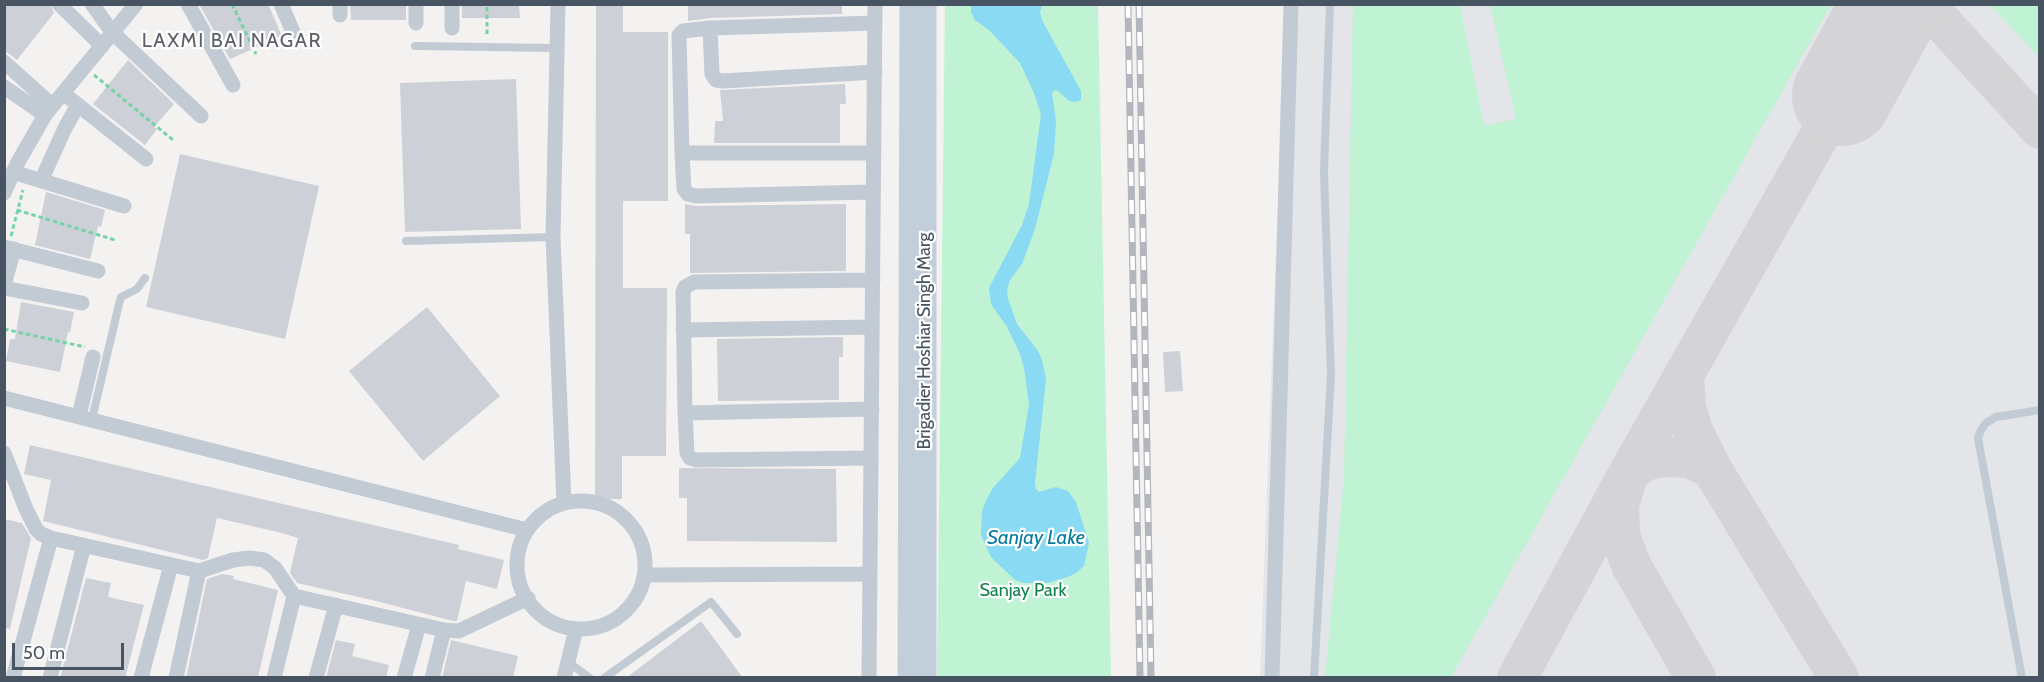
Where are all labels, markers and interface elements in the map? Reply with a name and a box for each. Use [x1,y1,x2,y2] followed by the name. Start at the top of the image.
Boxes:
[142,29,322,53] district label: LAXMI BAI NAGAR
[914,232,936,450] street label: Brigadier Hoshiar Singh Marg
[987,526,1085,550] water label: Sanjay Lake
[980,580,1066,602] park label: Sanjay Park
[15,631,128,669] scale bar
[23,642,65,664] text: 50 m

